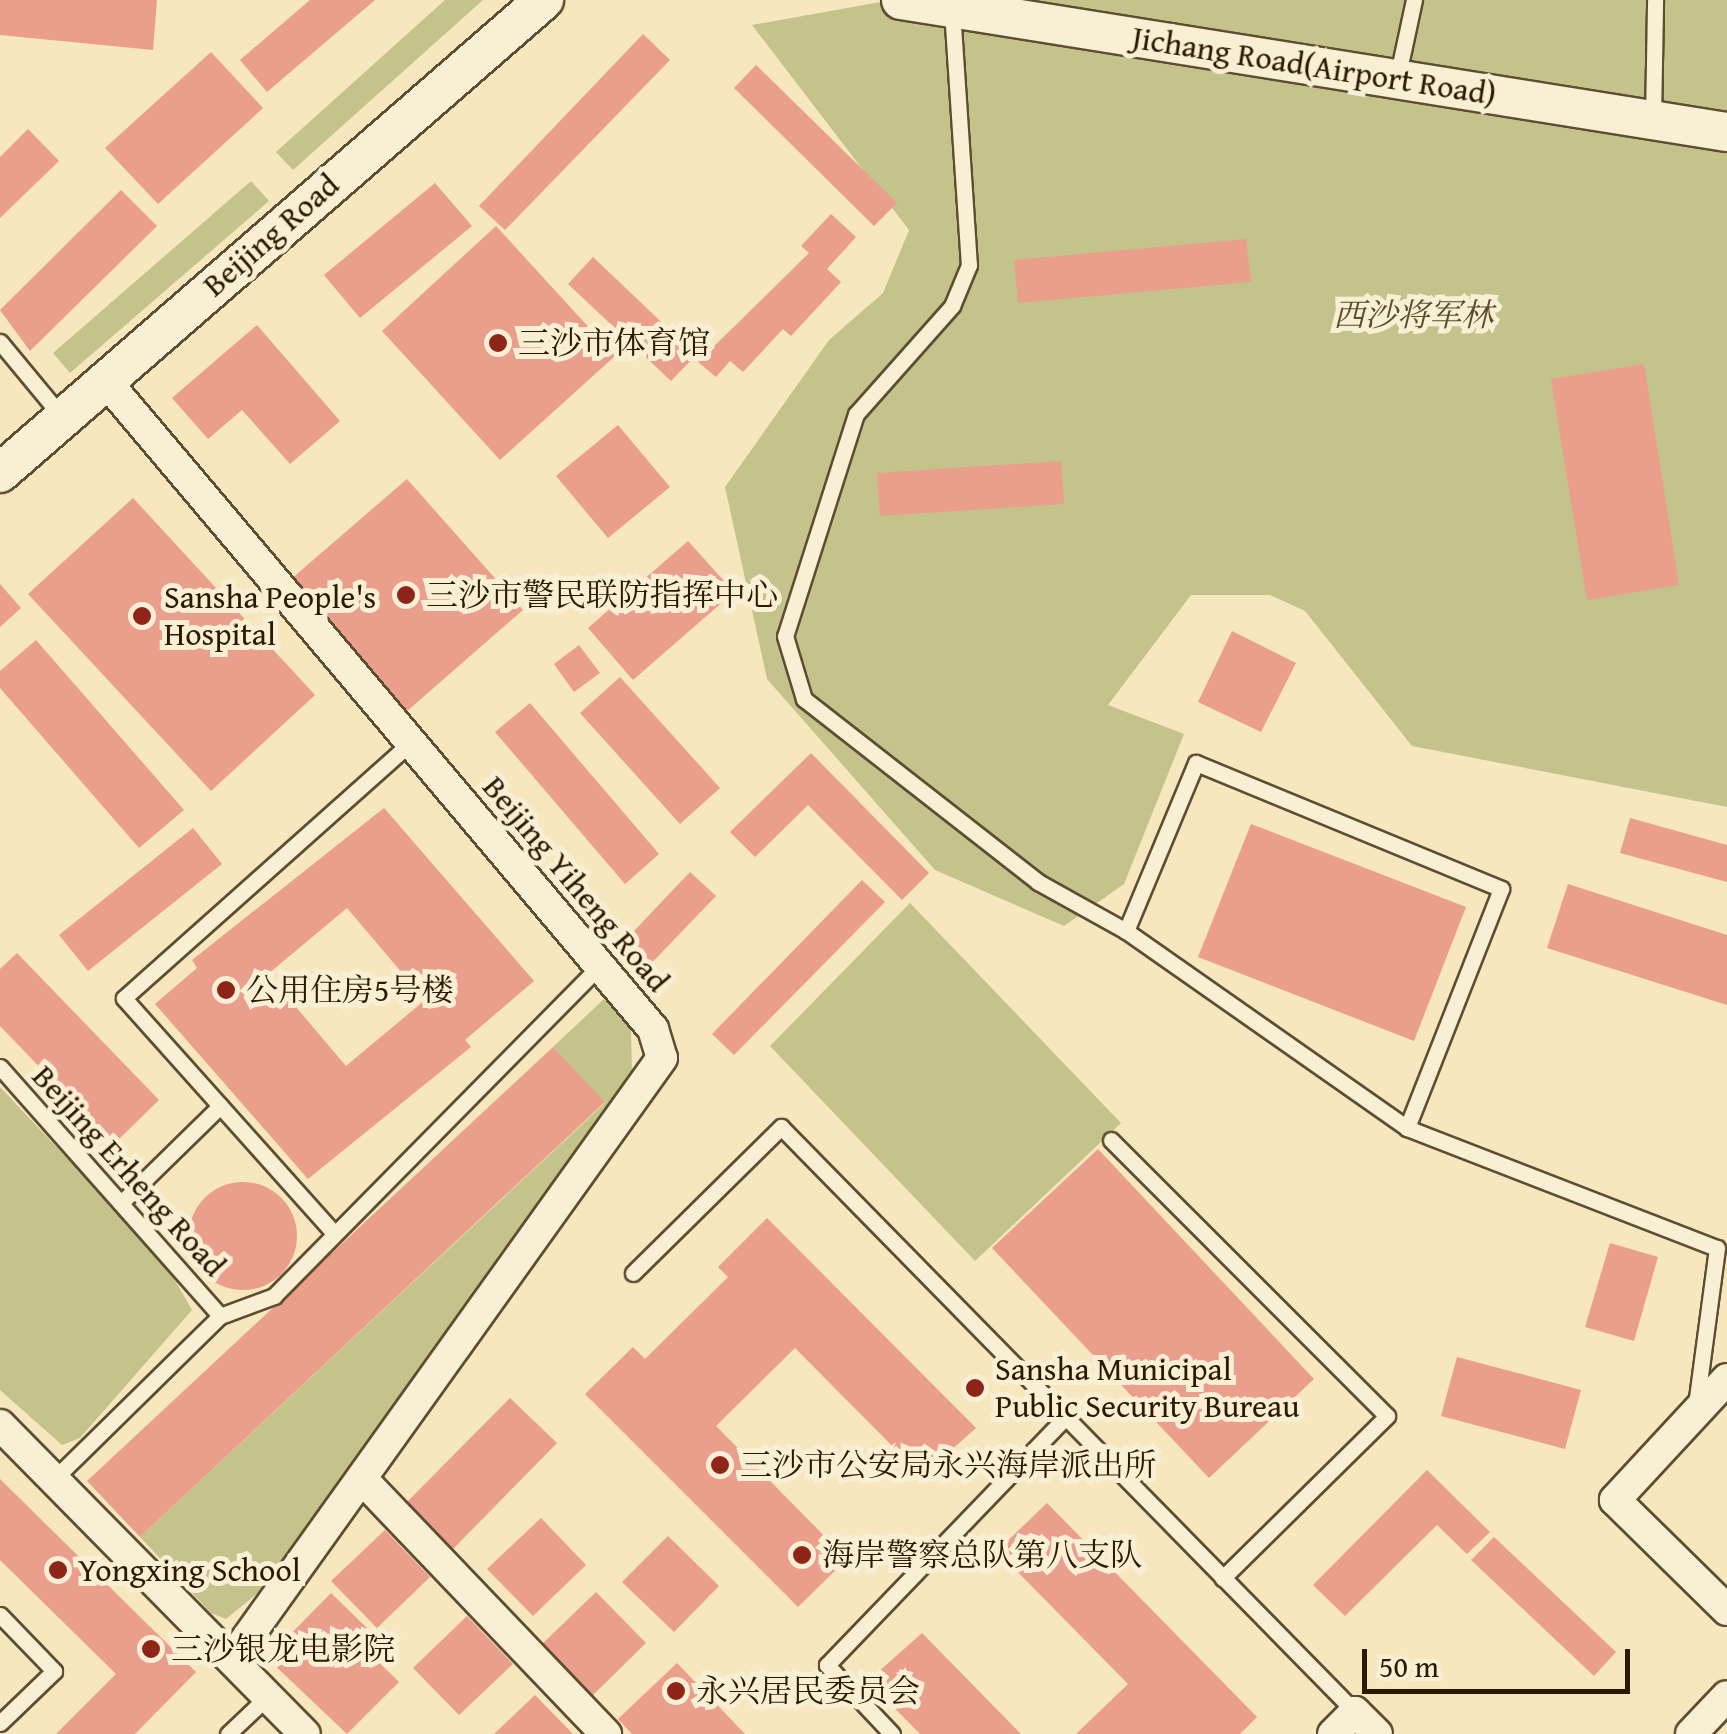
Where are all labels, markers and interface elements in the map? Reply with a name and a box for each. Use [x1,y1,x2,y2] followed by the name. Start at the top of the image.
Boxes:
[1129,18,1499,114] street label: Jichang Road(Airport Road)
[195,166,347,304] street label: Beijing Road
[1333,296,1493,334] park label: 西沙将军林
[518,324,710,362] place label: 三沙市体育馆
[487,332,509,354] marker: 三沙市体育馆
[426,576,778,614] place label: 三沙市警民联防指挥中心
[164,579,376,654] place label: Sansha People's Hospital
[395,584,417,606] marker: 三沙市警民联防指挥中心
[129,603,155,629] marker: Sansha People's Hospital
[475,768,677,1000] street label: Beijing Yiheng Road
[246,971,453,1009] place label: 公用住房5号楼
[215,979,237,1001] marker: 公用住房5号楼
[24,1057,234,1285] street label: Beijing Erheng Road
[995,1351,1299,1426] place label: Sansha Municipal Public Security Bureau
[964,1377,986,1399] marker: Sansha Municipal Public Security Bureau
[740,1446,1156,1484] place label: 三沙市公安局永兴海岸派出所
[709,1454,731,1476] marker: 三沙市公安局永兴海岸派出所
[822,1536,1142,1574] place label: 海岸警察总队第八支队
[791,1544,813,1566] marker: 海岸警察总队第八支队
[78,1551,301,1589] place label: Yongxing School
[47,1559,69,1581] marker: Yongxing School
[1367,1629,1634,1691] scale bar
[171,1630,395,1668] place label: 三沙银龙电影院
[140,1638,162,1660] marker: 三沙银龙电影院
[1379,1644,1439,1688] text: 50 m
[696,1672,920,1710] place label: 永兴居民委员会
[665,1680,687,1702] marker: 永兴居民委员会

